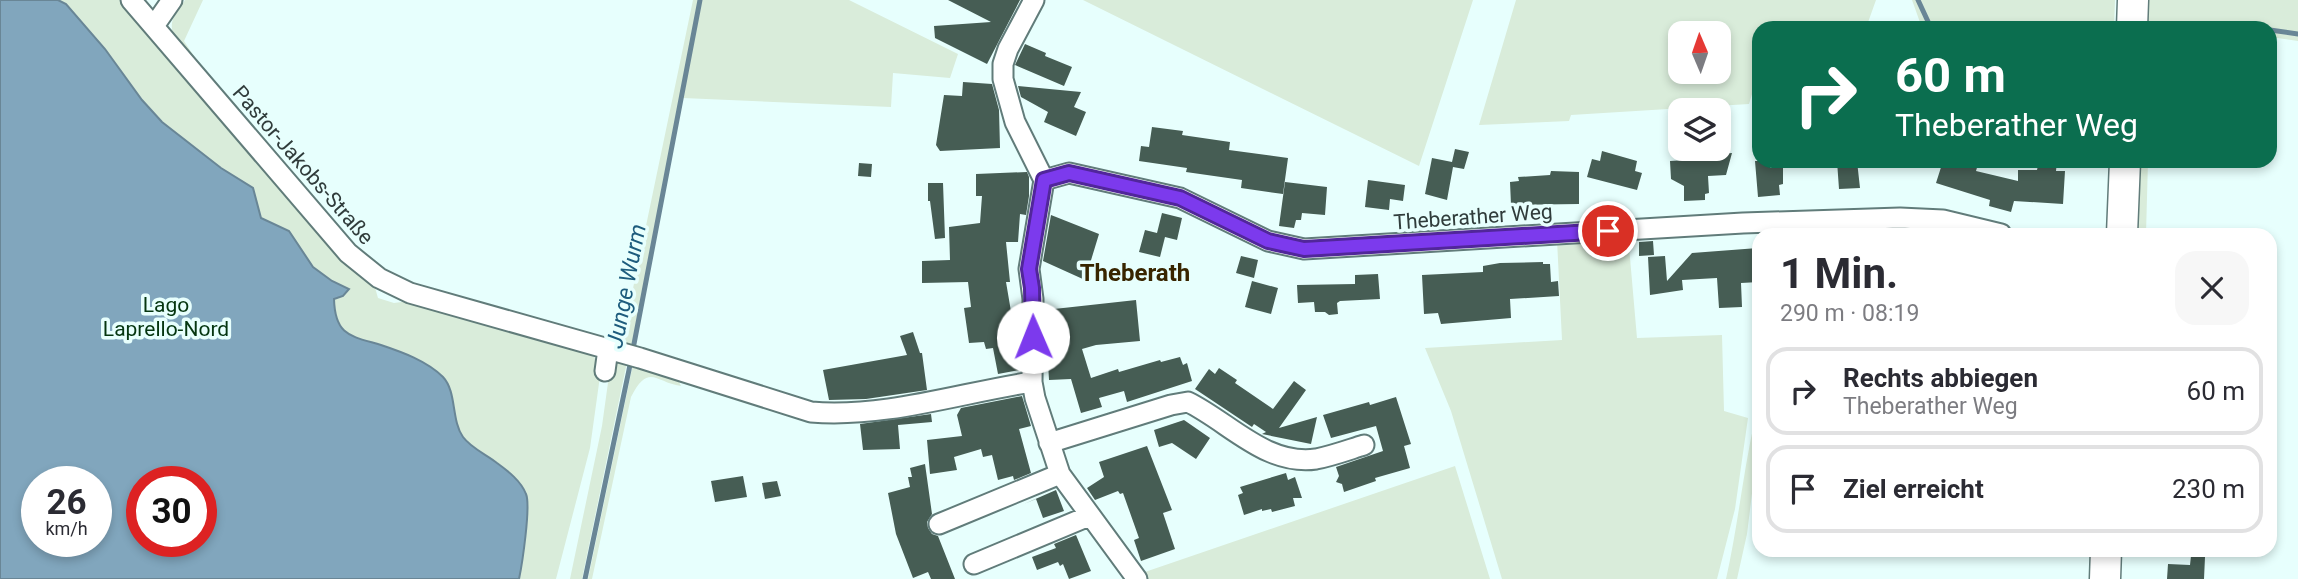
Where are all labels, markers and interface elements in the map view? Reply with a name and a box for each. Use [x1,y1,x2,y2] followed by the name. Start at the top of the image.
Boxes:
[1668,21,1731,84] north arrow
[1668,21,1731,161] map controls
[1895,47,2006,104] text: 60 m
[1780,49,1871,140] icon: right
[228,81,378,249] street label: Pastor-Jakobs-Straße
[1668,98,1731,161] button: layers
[1895,106,2138,144] text: Theberather Weg
[1393,199,1553,235] street label: Theberather Weg
[1578,201,1638,261] pin
[1589,212,1627,250] icon: arrive
[601,222,652,350] water label: Junge Wurm
[1780,249,1898,298] text: 1 Min.
[2175,251,2249,325] button: close
[1080,259,1190,287] district label: Theberath
[103,293,229,341] park label: Lago Laprello-Nord
[996,300,1070,374] position arrow
[1780,300,1919,327] text: 290 m · 08:19
[1843,363,2038,393] text: Rechts abbiegen
[1784,372,1822,410] icon: right
[2187,376,2245,406] text: 60 m
[1843,393,2018,420] text: Theberather Weg
[126,466,217,557] speed limit sign: 30
[1784,470,1822,508] icon: arrive
[1843,474,1984,504] text: Ziel erreicht
[2172,474,2245,504] text: 230 m
[46,482,87,523] text: 26
[45,518,88,539] text: km/h

